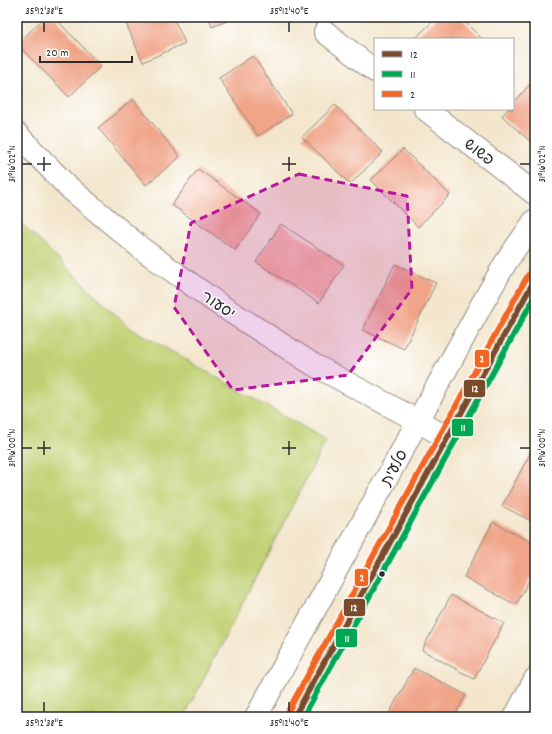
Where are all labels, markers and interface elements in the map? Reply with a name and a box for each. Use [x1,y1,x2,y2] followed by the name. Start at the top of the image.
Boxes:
[25,5,63,19] text: 35°12'38"E
[270,5,309,19] text: 35°12'40"E
[40,38,132,64] scale bar
[374,38,514,110] legend
[46,45,69,62] text: 20 m
[410,47,418,64] text: 12
[410,67,415,84] text: 11
[410,87,415,104] text: 2
[458,134,499,172] street label: פשוש
[6,145,20,183] text: 31°16'02"N
[536,145,550,183] text: 31°16'02"N
[196,286,239,326] street label: יסעור
[474,349,490,368] line badge: 2
[480,352,485,368] text: 2
[463,379,486,398] line badge: 12
[471,382,479,398] text: 12
[451,418,474,437] line badge: 11
[461,421,465,437] text: 11
[6,429,20,467] text: 31°16'00"N
[536,429,550,467] text: 31°16'00"N
[375,446,415,491] street label: סלעית
[354,568,369,587] line badge: 2
[377,569,387,579] unlabelled marker
[360,571,365,587] text: 2
[343,598,366,617] line badge: 12
[350,601,358,617] text: 12
[335,628,358,648] line badge: 11
[345,632,349,648] text: 11
[25,717,63,731] text: 35°12'38"E
[270,717,309,731] text: 35°12'40"E

